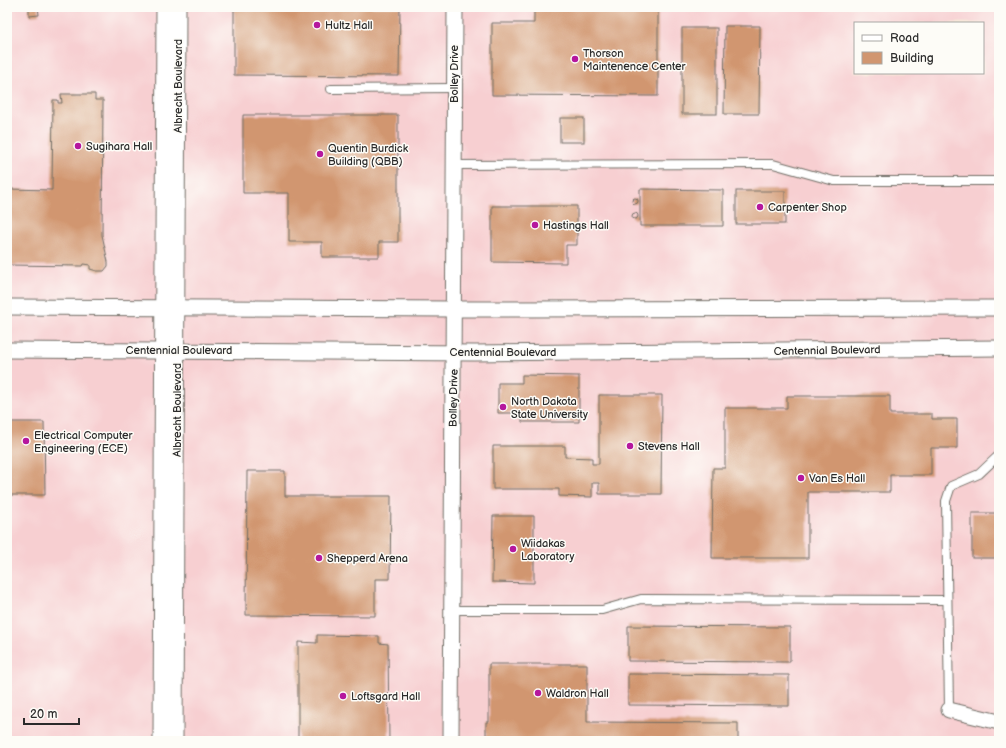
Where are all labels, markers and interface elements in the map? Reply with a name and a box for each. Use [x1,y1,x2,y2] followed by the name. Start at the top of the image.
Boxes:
[325,19,372,32] place label: Hultz Hall
[312,20,322,30] marker: Hultz Hall
[854,22,984,74] legend
[890,31,919,46] text: Road
[172,39,185,133] street label: Albrecht Boulevard
[448,44,461,103] street label: Bolley Drive
[583,47,686,73] place label: Thorson Maintenence Center
[890,51,934,66] text: Building
[570,54,580,64] marker: Thorson Maintenence Center
[86,140,152,153] place label: Sugihara Hall
[73,141,83,151] marker: Sugihara Hall
[328,142,409,168] place label: Quentin Burdick Building (QBB)
[315,149,325,159] marker: Quentin Burdick Building (QBB)
[768,201,847,214] place label: Carpenter Shop
[755,202,765,212] marker: Carpenter Shop
[543,219,609,232] place label: Hastings Hall
[530,220,540,230] marker: Hastings Hall
[773,343,881,358] street label: Centennial Boulevard
[126,344,232,357] street label: Centennial Boulevard
[450,346,556,359] street label: Centennial Boulevard
[171,363,184,457] street label: Albrecht Boulevard
[446,368,461,427] street label: Bolley Drive
[511,395,588,421] place label: North Dakota State University
[498,402,508,412] marker: North Dakota State University
[34,429,134,455] place label: Electrical Computer Engineering (ECE)
[21,436,31,446] marker: Electrical Computer Engineering (ECE)
[638,440,700,453] place label: Stevens Hall
[625,441,635,451] marker: Stevens Hall
[809,472,865,485] place label: Van Es Hall
[796,473,806,483] marker: Van Es Hall
[521,537,574,563] place label: Wiidakas Laboratory
[508,544,518,554] marker: Wiidakas Laboratory
[327,552,408,565] place label: Shepperd Arena
[314,553,324,563] marker: Shepperd Arena
[546,687,609,700] place label: Waldron Hall
[533,688,543,698] marker: Waldron Hall
[351,690,420,703] place label: Loftsgard Hall
[338,691,348,701] marker: Loftsgard Hall
[24,700,79,726] scale bar
[30,707,57,722] text: 20 m

